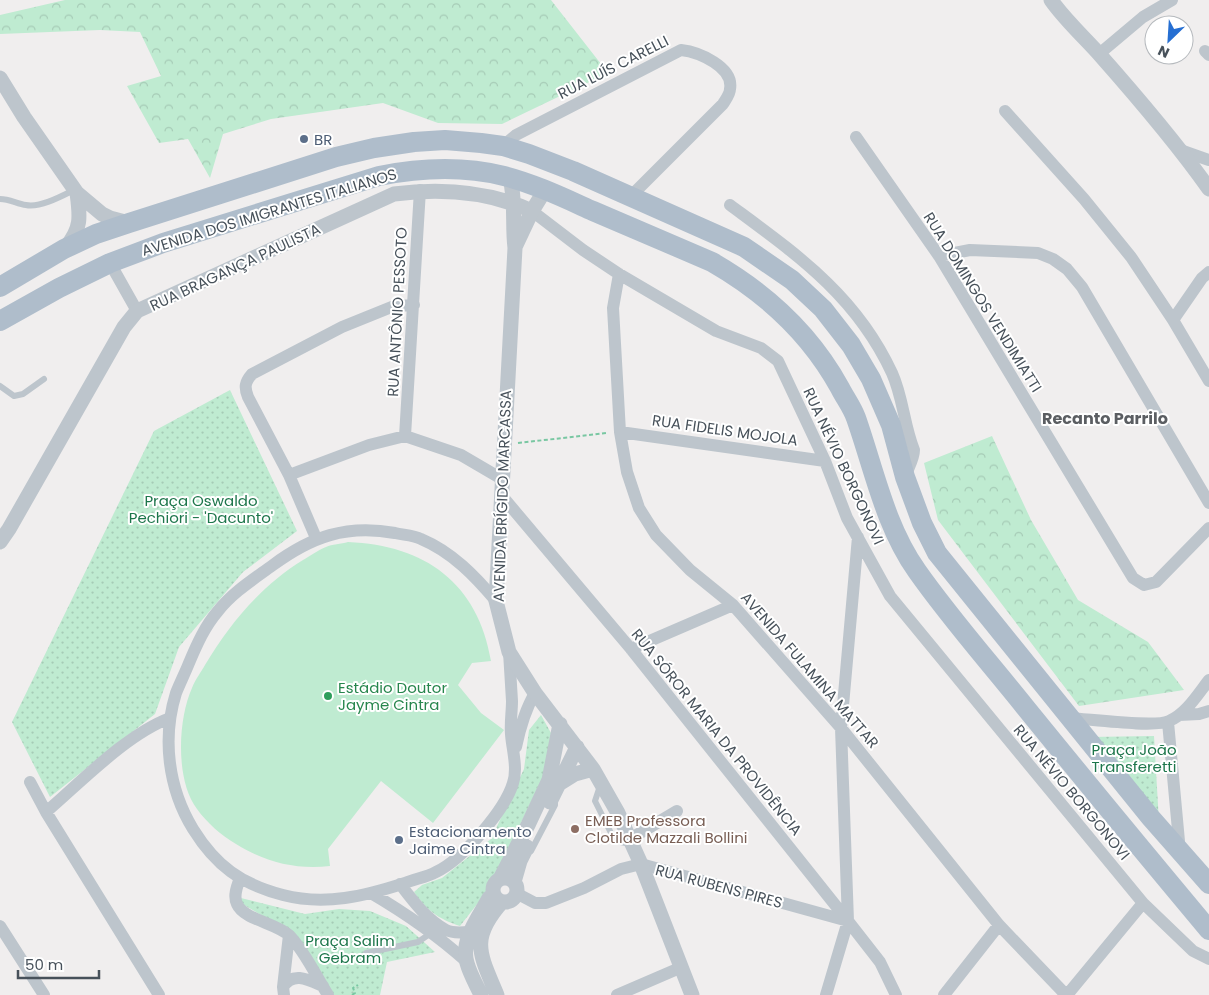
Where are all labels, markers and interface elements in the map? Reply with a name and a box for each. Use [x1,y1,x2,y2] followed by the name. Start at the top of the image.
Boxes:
[1144,15,1194,65] north arrow
[554,30,672,104] street label: RUA LUÍS CARELLI
[1155,40,1173,63] text: N
[314,129,332,150] place label: BR
[298,133,310,145] marker: BR
[139,163,399,261] street label: AVENIDA DOS IMIGRANTES ITALIANOS
[919,208,1047,396] street label: RUA DOMINGOS VENDIMIATTI
[146,218,324,316] street label: RUA BRAGANÇA PAULISTA
[382,227,412,397] street label: RUA ANTÔNIO PESSOTO
[798,384,890,548] street label: RUA NÉVIO BORGONOVI
[488,390,516,602] street label: AVENIDA BRÍGIDO MARCASSA
[1042,407,1168,430] district label: Recanto Parrilo
[651,409,799,451] street label: RUA FIDELIS MOJOLA
[129,490,273,528] park label: Praça Oswaldo Pechiori - 'Dacunto'
[736,587,884,753] street label: AVENIDA FULAMINA MATTAR
[627,624,807,840] street label: RUA SÓROR MARIA DA PROVIDÊNCIA
[338,677,447,715] place label: Estádio Doutor Jayme Cintra
[322,690,334,702] marker: Estádio Doutor Jayme Cintra
[1009,720,1135,864] street label: RUA NÉVIO BORGONOVI
[1091,739,1177,777] park label: Praça João Transferetti
[585,810,748,848] place label: EMEB Professora Clotilde Mazzali Bollini
[409,821,532,859] place label: Estacionamento Jaime Cintra
[569,823,581,835] marker: EMEB Professora Clotilde Mazzali Bollini
[393,834,405,846] marker: Estacionamento Jaime Cintra
[653,859,785,913] street label: RUA RUBENS PIRES
[305,930,395,968] park label: Praça Salim Gebram
[18,948,99,980] scale bar
[25,954,63,975] text: 50 m

